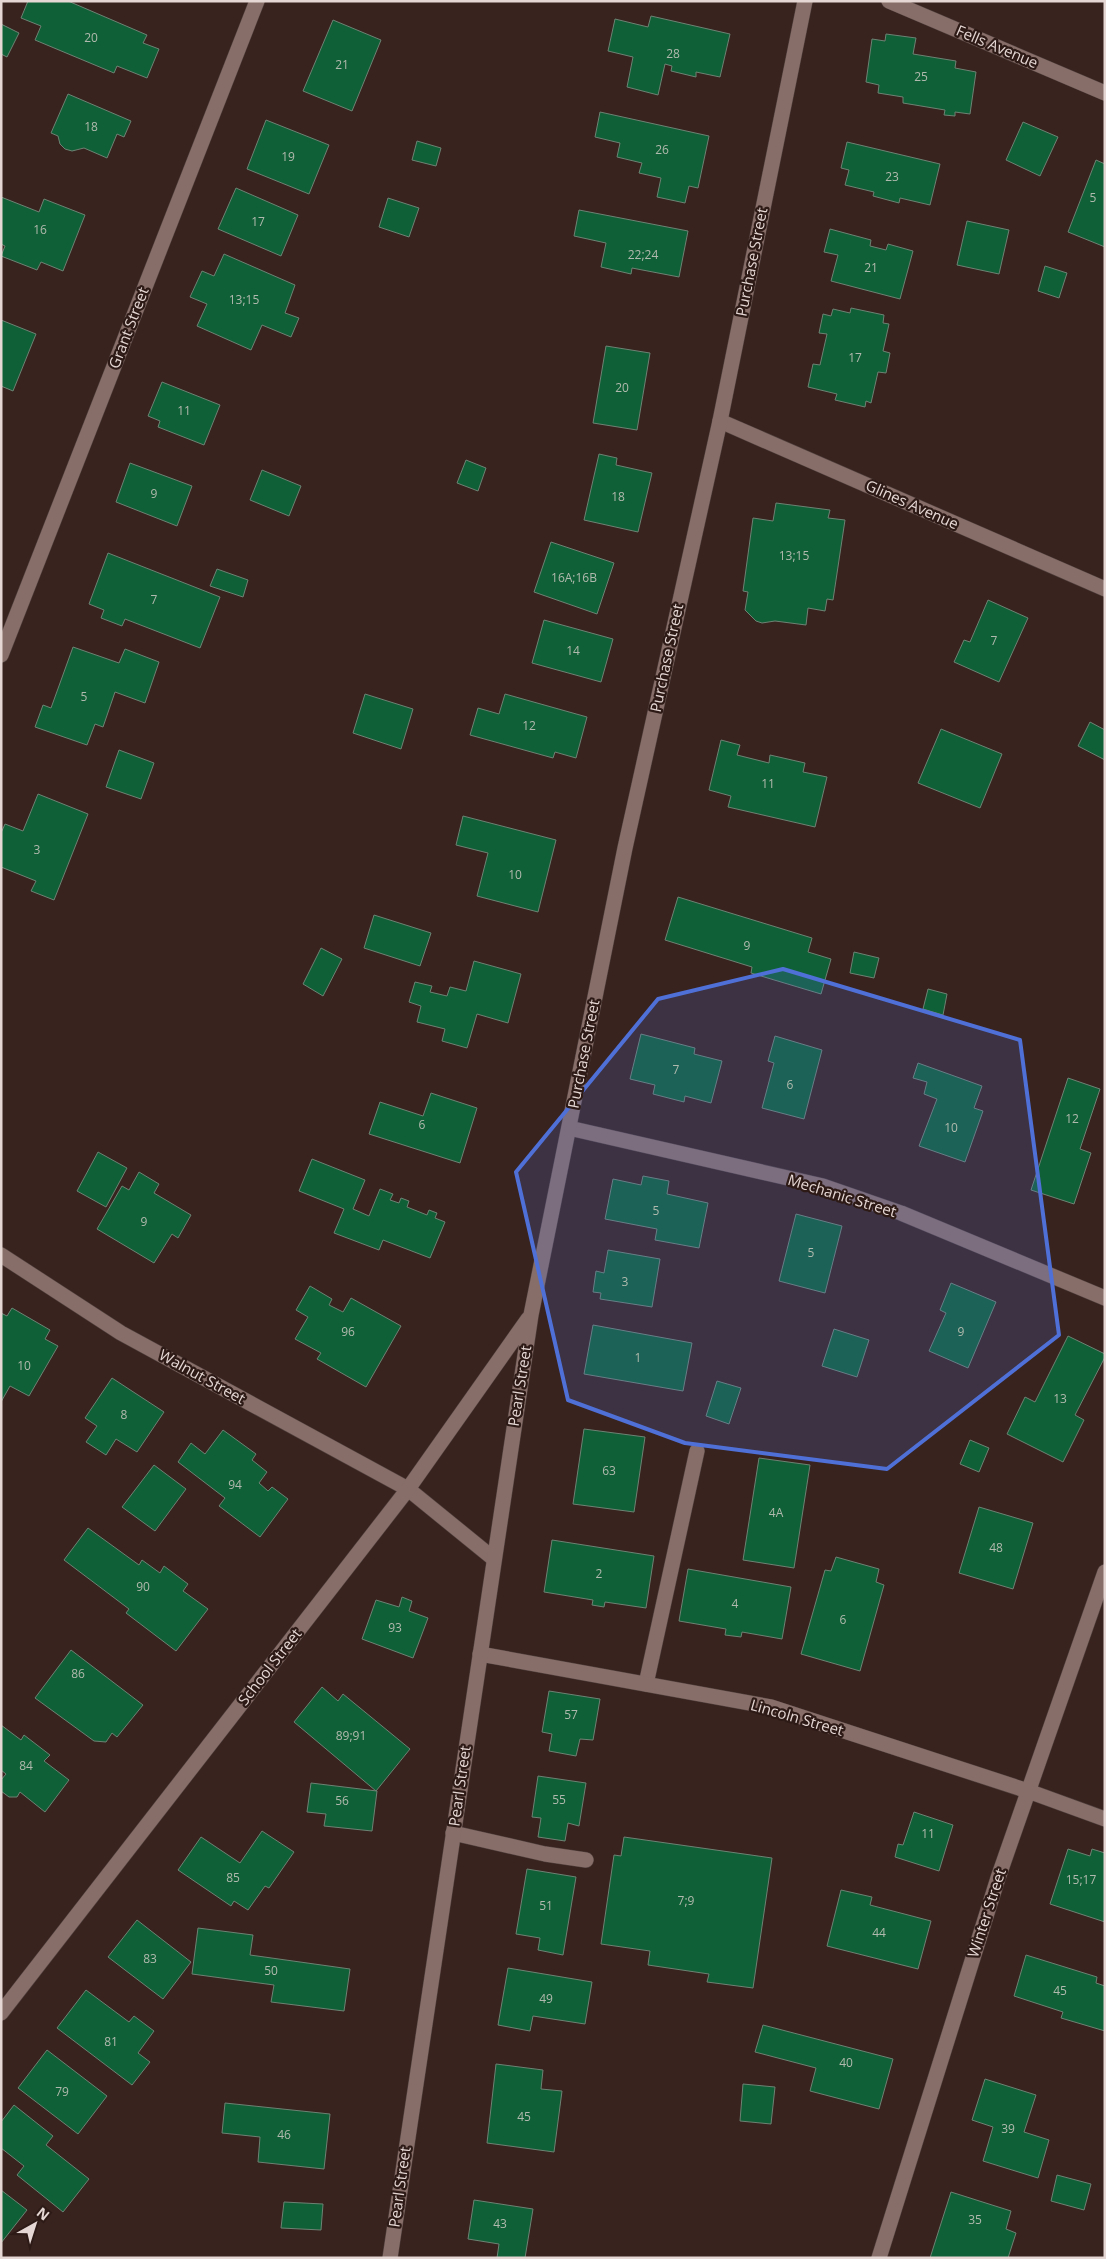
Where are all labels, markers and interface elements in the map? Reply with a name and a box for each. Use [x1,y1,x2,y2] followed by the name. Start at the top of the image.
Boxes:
[953,20,1041,72] street label: Fells Avenue
[84,29,98,46] house number: 20
[666,45,680,62] house number: 28
[335,56,349,73] house number: 21
[914,68,928,85] house number: 25
[84,118,98,135] house number: 18
[655,141,669,158] house number: 26
[281,148,295,165] house number: 19
[885,168,899,185] house number: 23
[1090,189,1097,206] house number: 5
[731,206,771,318] street label: Purchase Street
[251,213,265,230] house number: 17
[33,221,47,238] house number: 16
[628,246,658,263] house number: 22;24
[864,259,878,276] house number: 21
[103,284,153,371] street label: Grant Street
[229,291,259,308] house number: 13;15
[848,349,862,366] house number: 17
[615,379,629,396] house number: 20
[177,402,191,419] house number: 11
[863,475,962,533] street label: Glines Avenue
[151,485,158,502] house number: 9
[611,488,625,505] house number: 18
[779,547,809,564] house number: 13;15
[551,569,597,586] house number: 16A;16B
[151,591,158,608] house number: 7
[645,602,687,714] street label: Purchase Street
[991,632,998,649] house number: 7
[566,642,580,659] house number: 14
[81,688,88,705] house number: 5
[522,717,536,734] house number: 12
[761,775,775,792] house number: 11
[34,841,41,858] house number: 3
[508,866,522,883] house number: 10
[744,937,751,954] house number: 9
[563,998,603,1110] street label: Purchase Street
[673,1061,680,1078] house number: 7
[787,1076,794,1093] house number: 6
[1065,1110,1079,1127] house number: 12
[419,1116,426,1133] house number: 6
[944,1119,958,1136] house number: 10
[786,1169,899,1221] street label: Mechanic Street
[653,1202,660,1219] house number: 5
[141,1213,148,1230] house number: 9
[808,1244,815,1261] house number: 5
[622,1273,629,1290] house number: 3
[341,1323,355,1340] house number: 96
[958,1323,965,1340] house number: 9
[156,1344,249,1408] street label: Walnut Street
[503,1344,535,1428] street label: Pearl Street
[635,1349,641,1366] house number: 1
[17,1357,31,1374] house number: 10
[1053,1390,1067,1407] house number: 13
[121,1406,128,1423] house number: 8
[602,1462,616,1479] house number: 63
[228,1476,242,1493] house number: 94
[769,1504,784,1521] house number: 4A
[989,1539,1003,1556] house number: 48
[596,1565,603,1582] house number: 2
[136,1578,150,1595] house number: 90
[732,1595,739,1612] house number: 4
[840,1611,847,1628] house number: 6
[388,1619,402,1636] house number: 93
[233,1624,305,1709] street label: School Street
[71,1665,85,1682] house number: 86
[748,1694,846,1740] street label: Lincoln Street
[564,1706,578,1723] house number: 57
[336,1727,366,1744] house number: 89;91
[443,1744,475,1828] street label: Pearl Street
[19,1757,33,1774] house number: 84
[552,1791,566,1808] house number: 55
[335,1792,349,1809] house number: 56
[921,1825,935,1842] house number: 11
[962,1866,1010,1960] street label: Winter Street
[226,1869,240,1886] house number: 85
[1066,1871,1096,1888] house number: 15;17
[678,1892,695,1909] house number: 7;9
[539,1897,553,1914] house number: 51
[872,1924,886,1941] house number: 44
[143,1950,157,1967] house number: 83
[264,1962,278,1979] house number: 50
[1053,1982,1067,1999] house number: 45
[539,1990,553,2007] house number: 49
[104,2033,118,2050] house number: 81
[839,2054,853,2071] house number: 40
[55,2083,69,2100] house number: 79
[517,2108,531,2125] house number: 45
[1001,2120,1015,2137] house number: 39
[277,2126,291,2143] house number: 46
[383,2145,415,2229] street label: Pearl Street
[10,2199,60,2249] north arrow
[33,2203,54,2224] text: N
[968,2211,982,2228] house number: 35
[493,2215,507,2232] house number: 43

